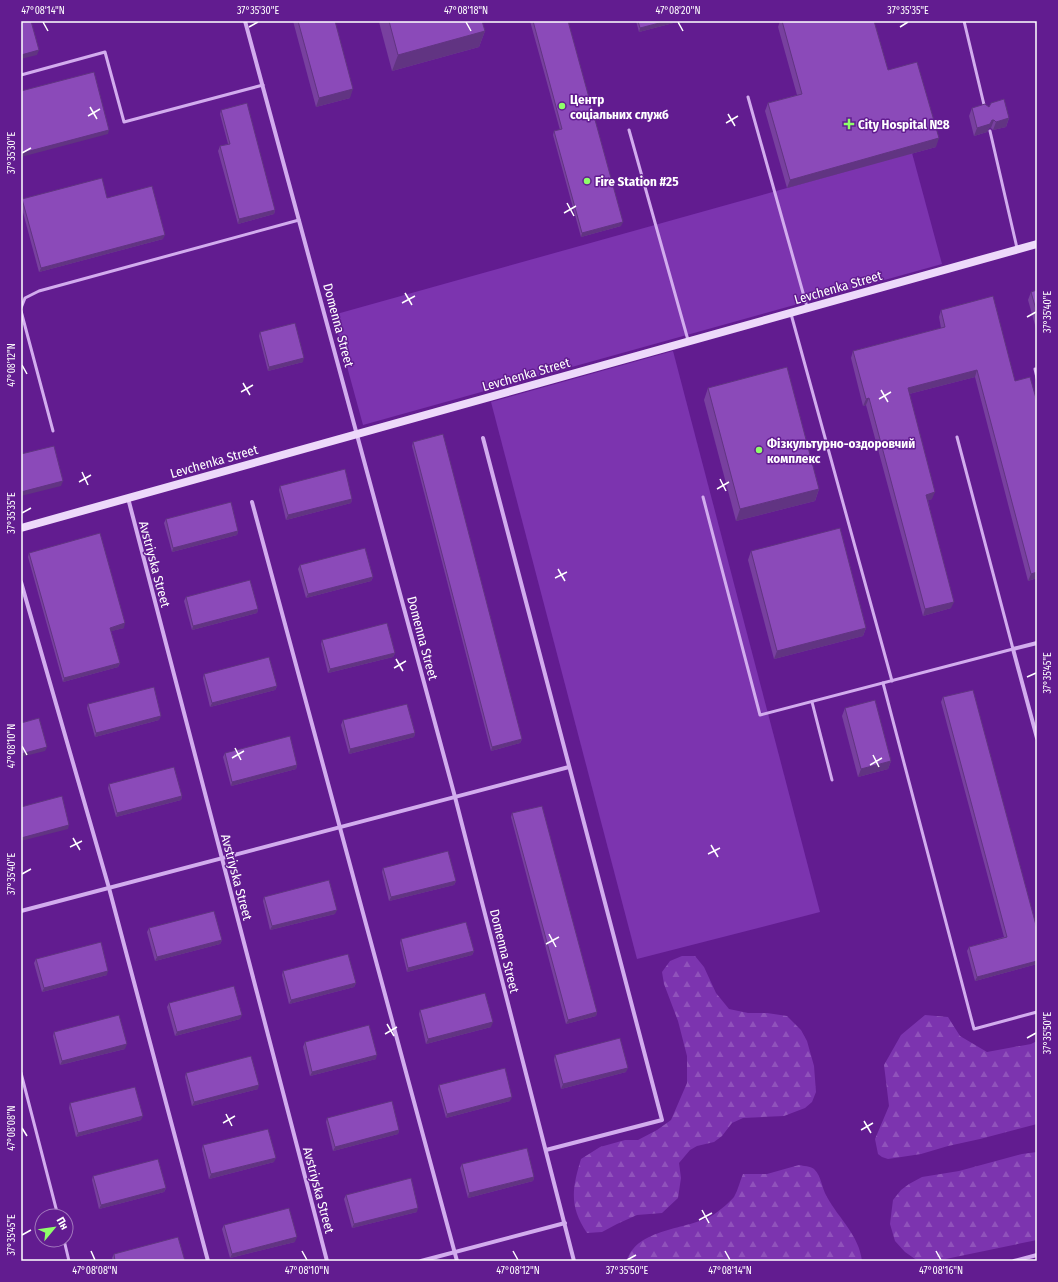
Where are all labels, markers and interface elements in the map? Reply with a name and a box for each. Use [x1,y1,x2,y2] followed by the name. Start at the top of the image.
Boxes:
[21,5,65,17] text: 47°08'14"N
[237,5,279,17] text: 37°35'30"E
[444,5,488,17] text: 47°08'18"N
[656,5,700,17] text: 47°08'20"N
[887,5,929,17] text: 37°35'35"E
[570,92,669,122] place label: Центр соціальних служб
[557,101,567,111] marker: Центр соціальних служб
[858,117,950,132] place label: City Hospital №8
[843,118,855,130] marker: City Hospital №8
[6,132,18,174] text: 37°35'30"E
[595,174,679,189] place label: Fire Station #25
[582,176,592,186] marker: Fire Station #25
[793,268,884,307] street label: Levchenka Street
[320,282,357,369] street label: Domenna Street
[1042,291,1054,333] text: 37°35'40"E
[6,343,18,387] text: 47°08'12"N
[481,355,572,394] street label: Levchenka Street
[767,436,915,466] place label: Фізкультурно-оздоровчий комплекс
[169,442,260,481] street label: Levchenka Street
[754,445,764,455] marker: Фізкультурно-оздоровчий комплекс
[6,492,18,534] text: 37°35'35"E
[136,519,173,610] street label: Avstriyska Street
[404,595,441,682] street label: Domenna Street
[1042,652,1054,694] text: 37°35'45"E
[6,724,18,768] text: 47°08'10"N
[218,832,255,923] street label: Avstriyska Street
[6,853,18,895] text: 37°35'40"E
[487,908,522,995] street label: Domenna Street
[1042,1012,1054,1054] text: 37°35'50"E
[6,1105,18,1151] text: 47°08'08"N
[300,1145,337,1236] street label: Avstriyska Street
[34,1208,74,1248] north arrow
[6,1214,18,1256] text: 37°35'45"E
[54,1215,71,1232] text: Пн
[72,1265,118,1277] text: 47°08'08"N
[285,1265,329,1277] text: 47°08'10"N
[496,1265,540,1277] text: 47°08'12"N
[606,1265,648,1277] text: 37°35'50"E
[708,1265,752,1277] text: 47°08'14"N
[919,1265,963,1277] text: 47°08'16"N

